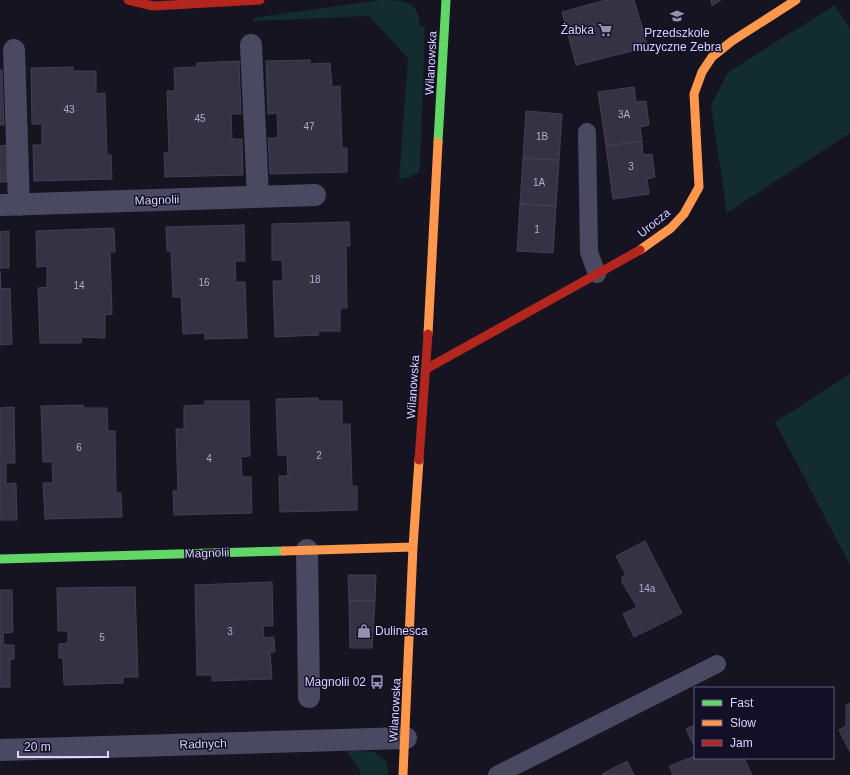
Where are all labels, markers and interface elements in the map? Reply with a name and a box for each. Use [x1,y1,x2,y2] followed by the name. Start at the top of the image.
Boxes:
[669,8,685,24] school or university icon: Przedszkole muzyczne Zebra
[597,22,613,38] supermarket icon: Żabka
[561,23,594,37] place label: Żabka
[633,26,722,54] place label: Przedszkole muzyczne Zebra
[422,30,440,95] street label: Wilanowska
[63,104,75,115] house number: 43
[618,109,630,120] house number: 3A
[194,113,206,124] house number: 45
[303,121,315,132] house number: 47
[536,131,548,142] house number: 1B
[628,161,634,172] house number: 3
[533,177,545,188] house number: 1A
[134,192,180,208] street label: Magnolii
[635,205,673,240] street label: Urocza
[534,224,540,235] house number: 1
[309,274,321,285] house number: 18
[198,277,210,288] house number: 16
[73,280,85,291] house number: 14
[404,354,422,419] street label: Wilanowska
[76,442,82,453] house number: 6
[316,450,322,461] house number: 2
[206,453,212,464] house number: 4
[184,545,230,561] street label: Magnolii
[639,583,656,594] house number: 14a
[356,623,372,639] shop icon: Dulinesca
[375,624,428,638] place label: Dulinesca
[227,626,233,637] house number: 3
[99,632,105,643] house number: 5
[369,674,385,690] bus stop icon: Magnolii 02
[305,675,366,689] place label: Magnolii 02
[386,677,404,742] street label: Wilanowska
[694,687,834,759] legend
[730,696,754,710] text: Fast
[730,716,756,730] text: Slow
[18,733,108,759] scale bar
[179,736,227,752] street label: Radnych
[730,736,753,750] text: Jam
[24,740,51,754] text: 20 m

